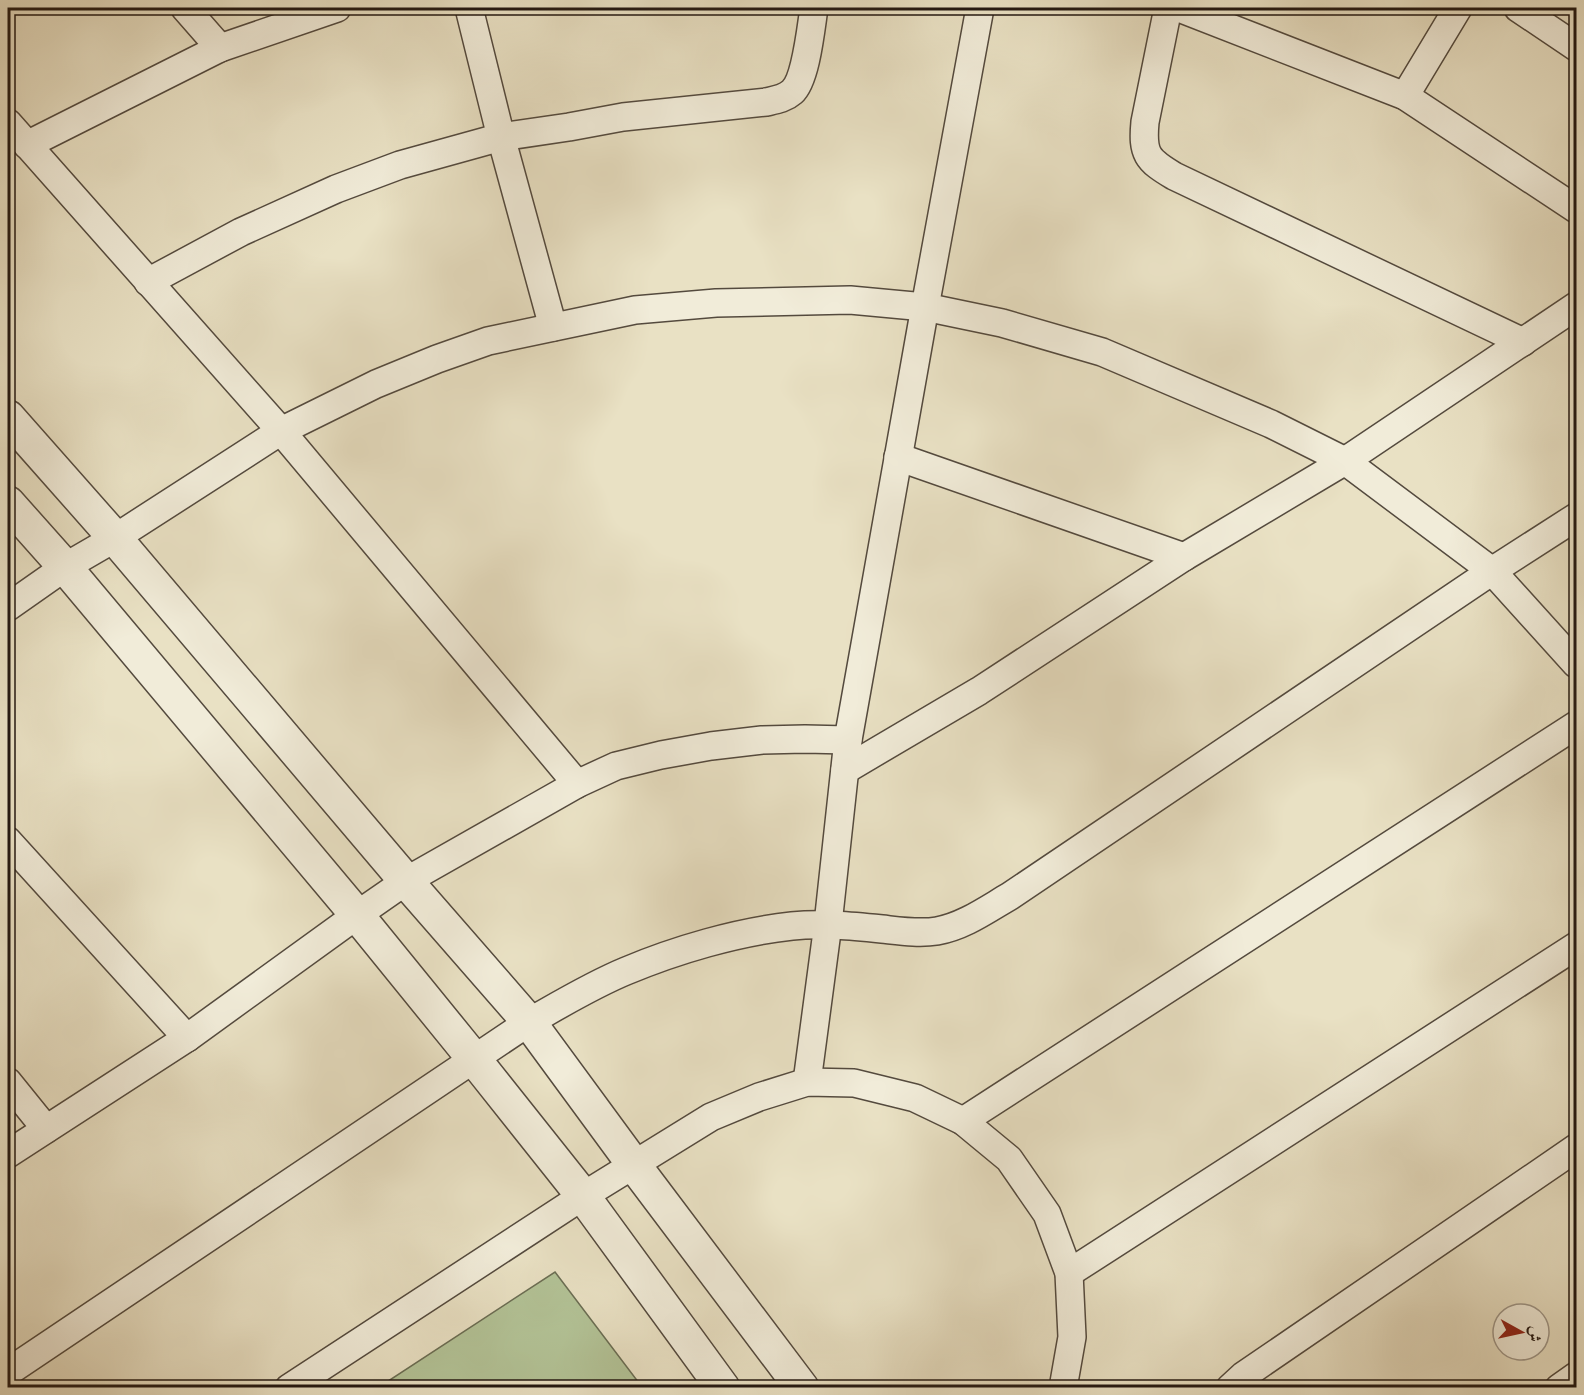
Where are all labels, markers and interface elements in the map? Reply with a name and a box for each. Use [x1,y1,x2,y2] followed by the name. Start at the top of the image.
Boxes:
[1491,1302,1551,1362] north arrow
[1525,1325,1547,1343] text: ش

